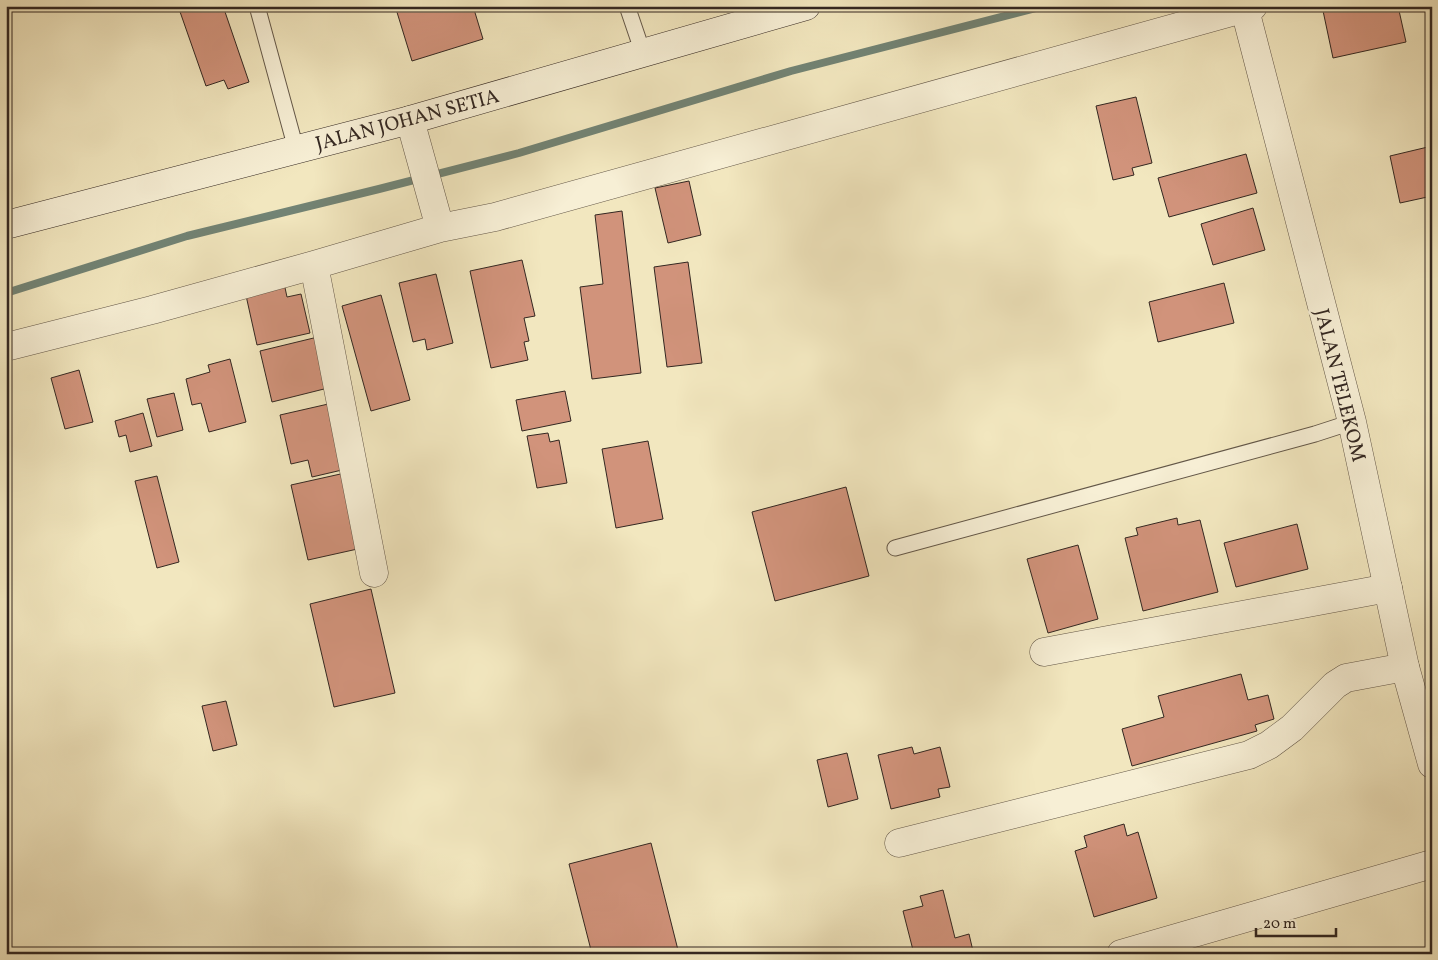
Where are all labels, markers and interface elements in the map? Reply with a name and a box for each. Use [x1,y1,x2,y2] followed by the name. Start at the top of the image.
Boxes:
[313,83,502,159] street label: JALAN JOHAN SETIA
[1307,306,1372,465] street label: JALAN TELEKOM
[1256,905,1336,937] scale bar
[1263,914,1296,935] text: 20 m

